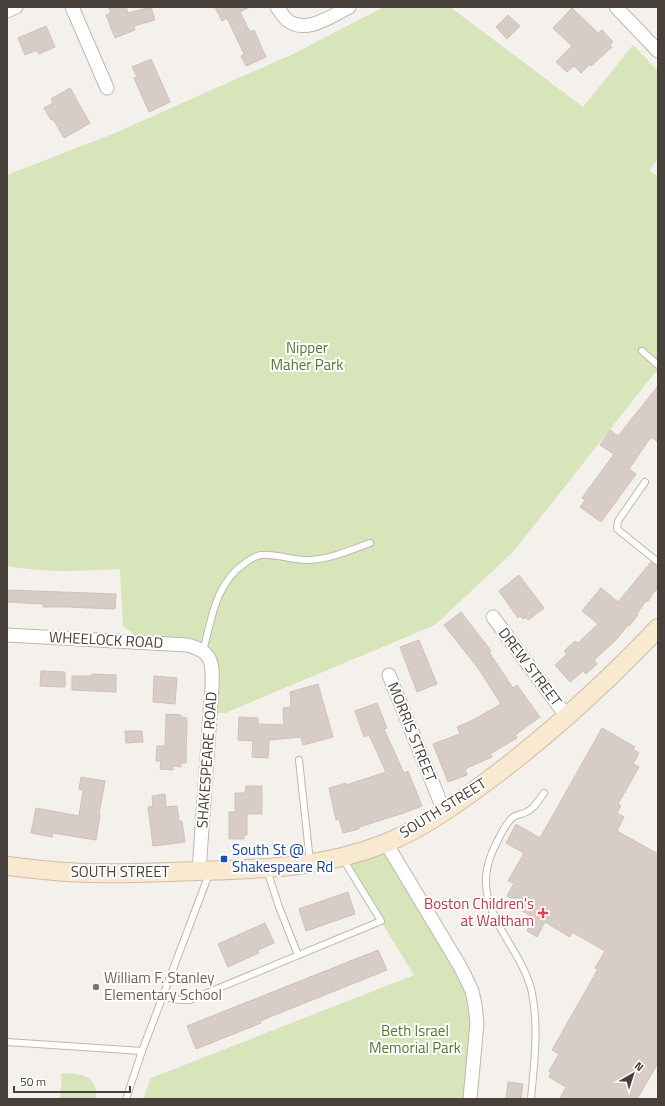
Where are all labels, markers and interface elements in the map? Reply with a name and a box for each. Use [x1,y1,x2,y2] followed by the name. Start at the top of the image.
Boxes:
[271,336,343,376] park label: Nipper Maher Park
[493,622,568,711] street label: DREW STREET
[48,625,164,654] street label: WHEELOCK ROAD
[382,678,443,785] street label: MORRIS STREET
[190,691,223,829] street label: SHAKESPEARE ROAD
[395,772,491,843] street label: SOUTH STREET
[232,838,333,878] place label: South St @ Shakespeare Rd
[219,854,229,864] marker: South St @ Shakespeare Rd
[71,860,169,883] street label: SOUTH STREET
[424,892,534,932] place label: Boston Children's at Waltham
[537,907,549,919] marker: Boston Children's at Waltham
[104,966,222,1006] place label: William F. Stanley Elementary School
[91,982,101,992] marker: William F. Stanley Elementary School
[369,1019,461,1059] park label: Beth Israel Memorial Park
[613,1054,653,1094] north arrow
[631,1058,647,1075] text: N
[14,1068,130,1094] scale bar
[20,1072,46,1091] text: 50 m

